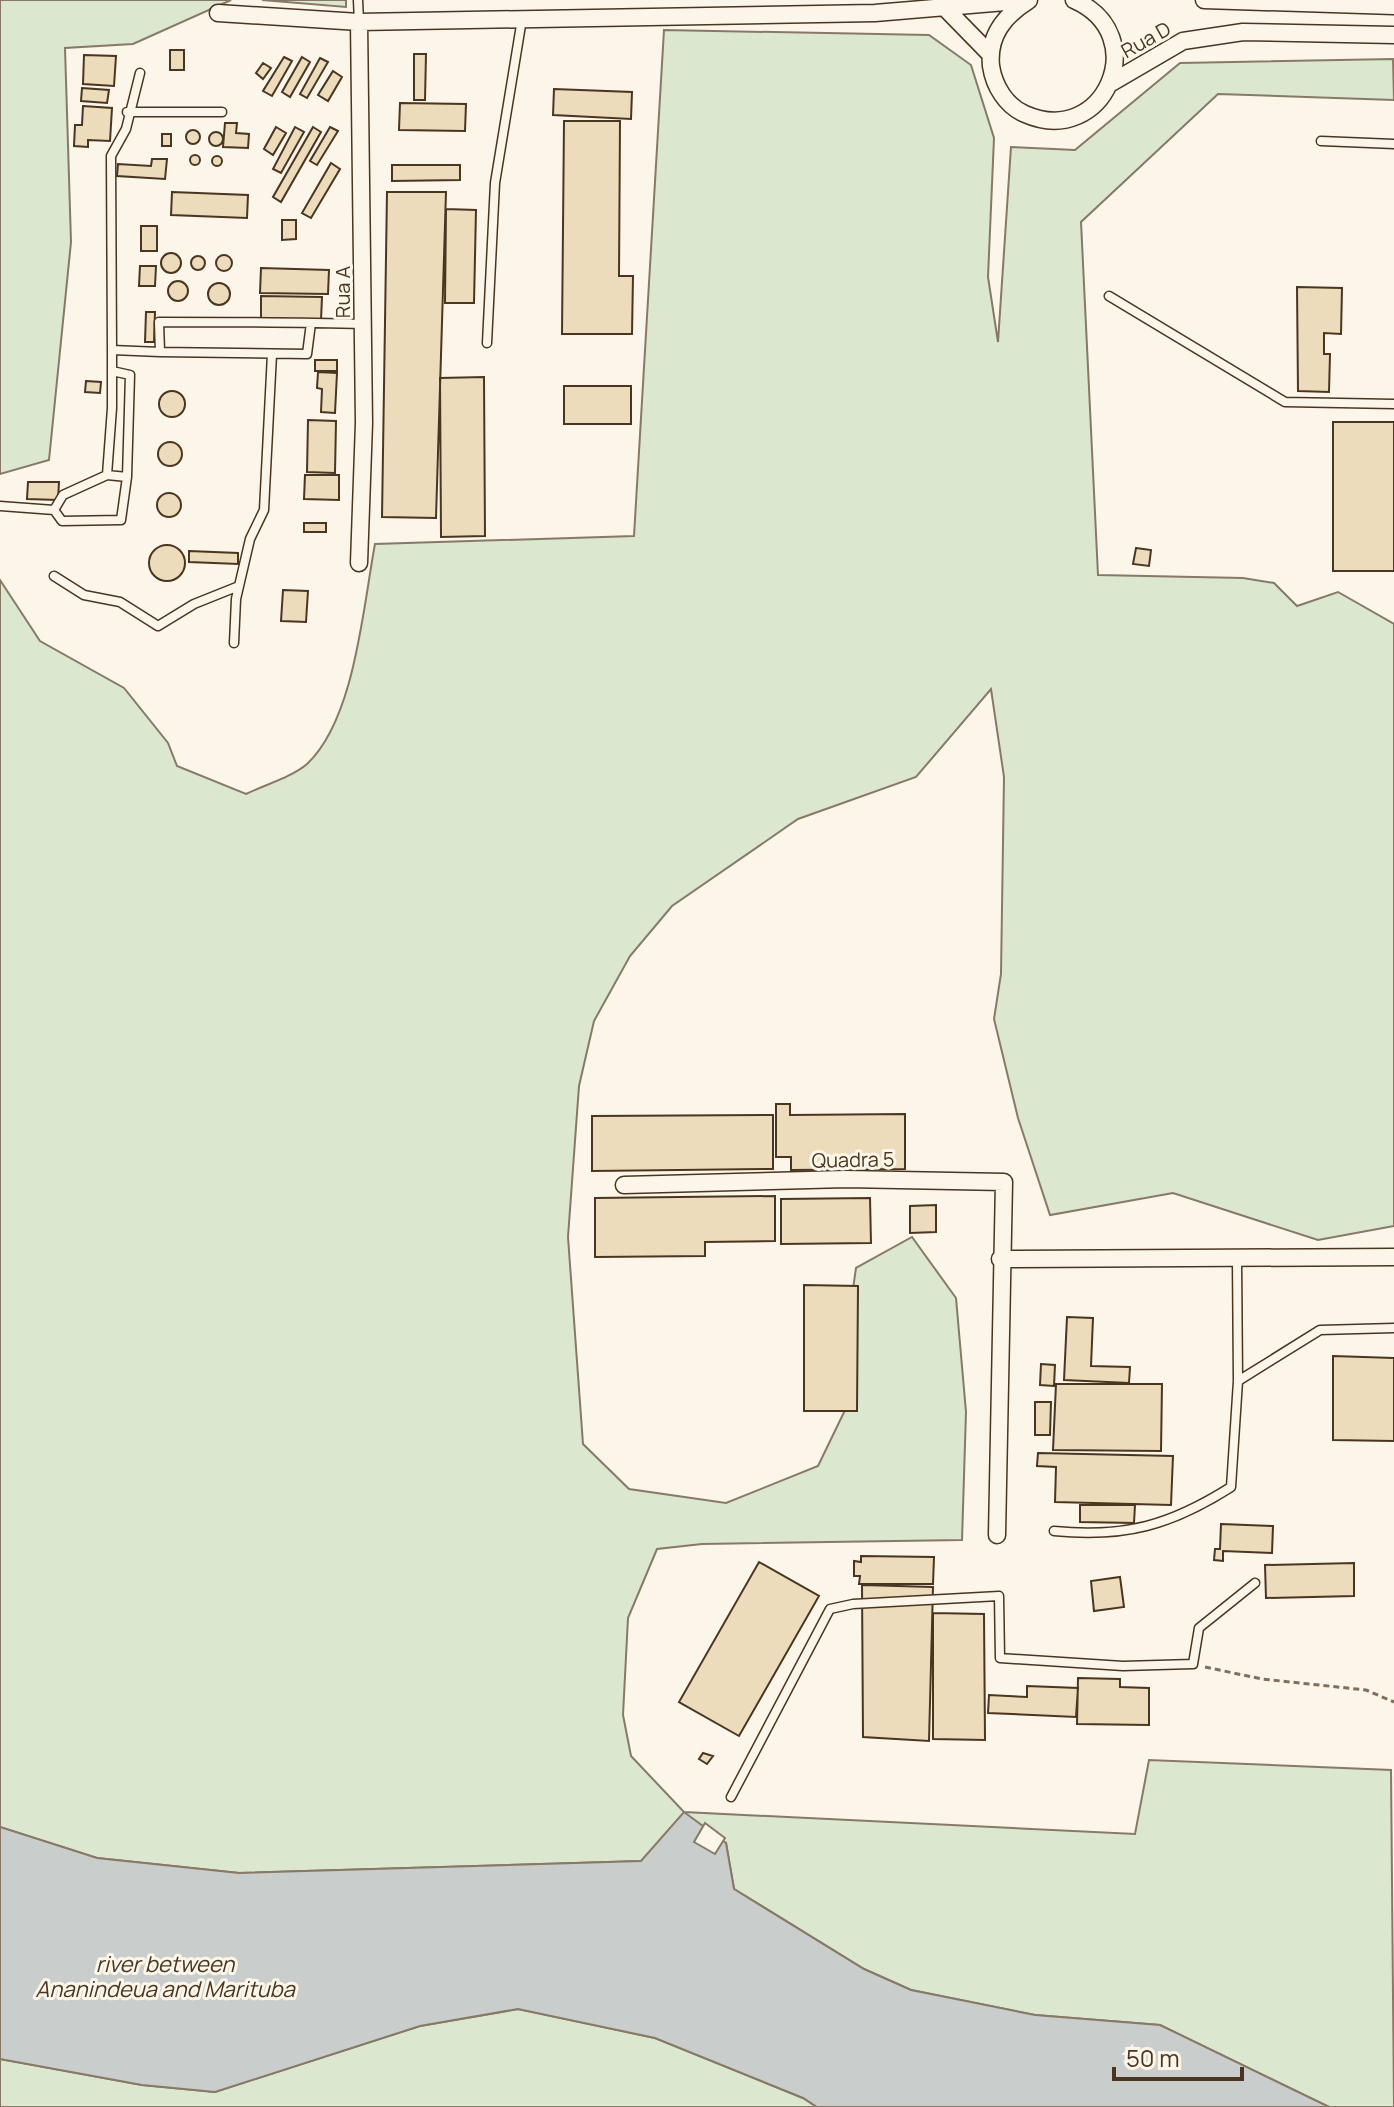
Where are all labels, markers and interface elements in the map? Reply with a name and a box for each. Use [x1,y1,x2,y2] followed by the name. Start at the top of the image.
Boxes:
[1116,15,1175,64] street label: Rua D
[329,266,356,318] street label: Rua A
[811,1145,895,1174] street label: Quadra 5
[35,1949,297,2004] water label: river between Ananindeua and Marituba
[1114,2031,1242,2081] scale bar
[1126,2041,1180,2074] text: 50 m

